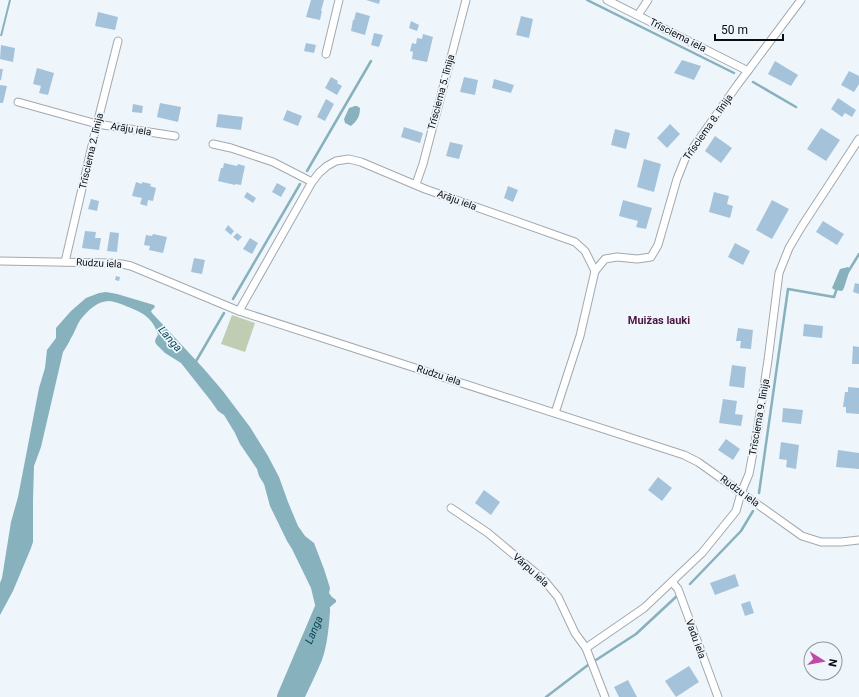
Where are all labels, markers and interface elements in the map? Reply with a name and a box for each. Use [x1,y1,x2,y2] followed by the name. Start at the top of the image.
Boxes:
[648,16,708,54] street label: Trīsciema iela
[715,16,783,42] scale bar
[721,23,748,37] text: 50 m
[426,53,456,131] street label: Trīsciema 5. līnija
[681,92,735,162] street label: Trīsciema 8. līnija
[77,112,105,190] street label: Trīsciema 2. līnija
[110,120,152,138] street label: Arāju iela
[436,188,478,212] street label: Arāju iela
[76,256,122,270] street label: Rudzu iela
[628,314,690,327] district label: Muižas lauki
[155,324,185,354] water label: Langa
[415,363,463,387] street label: Rudzu iela
[747,378,771,456] street label: Trīsciema 9. līnija
[718,473,762,509] street label: Rudzu iela
[511,551,551,589] street label: Vārpu iela
[302,614,325,646] water label: Langa
[684,618,708,660] street label: Vadu iela
[803,641,843,681] north arrow
[825,658,839,668] text: N

